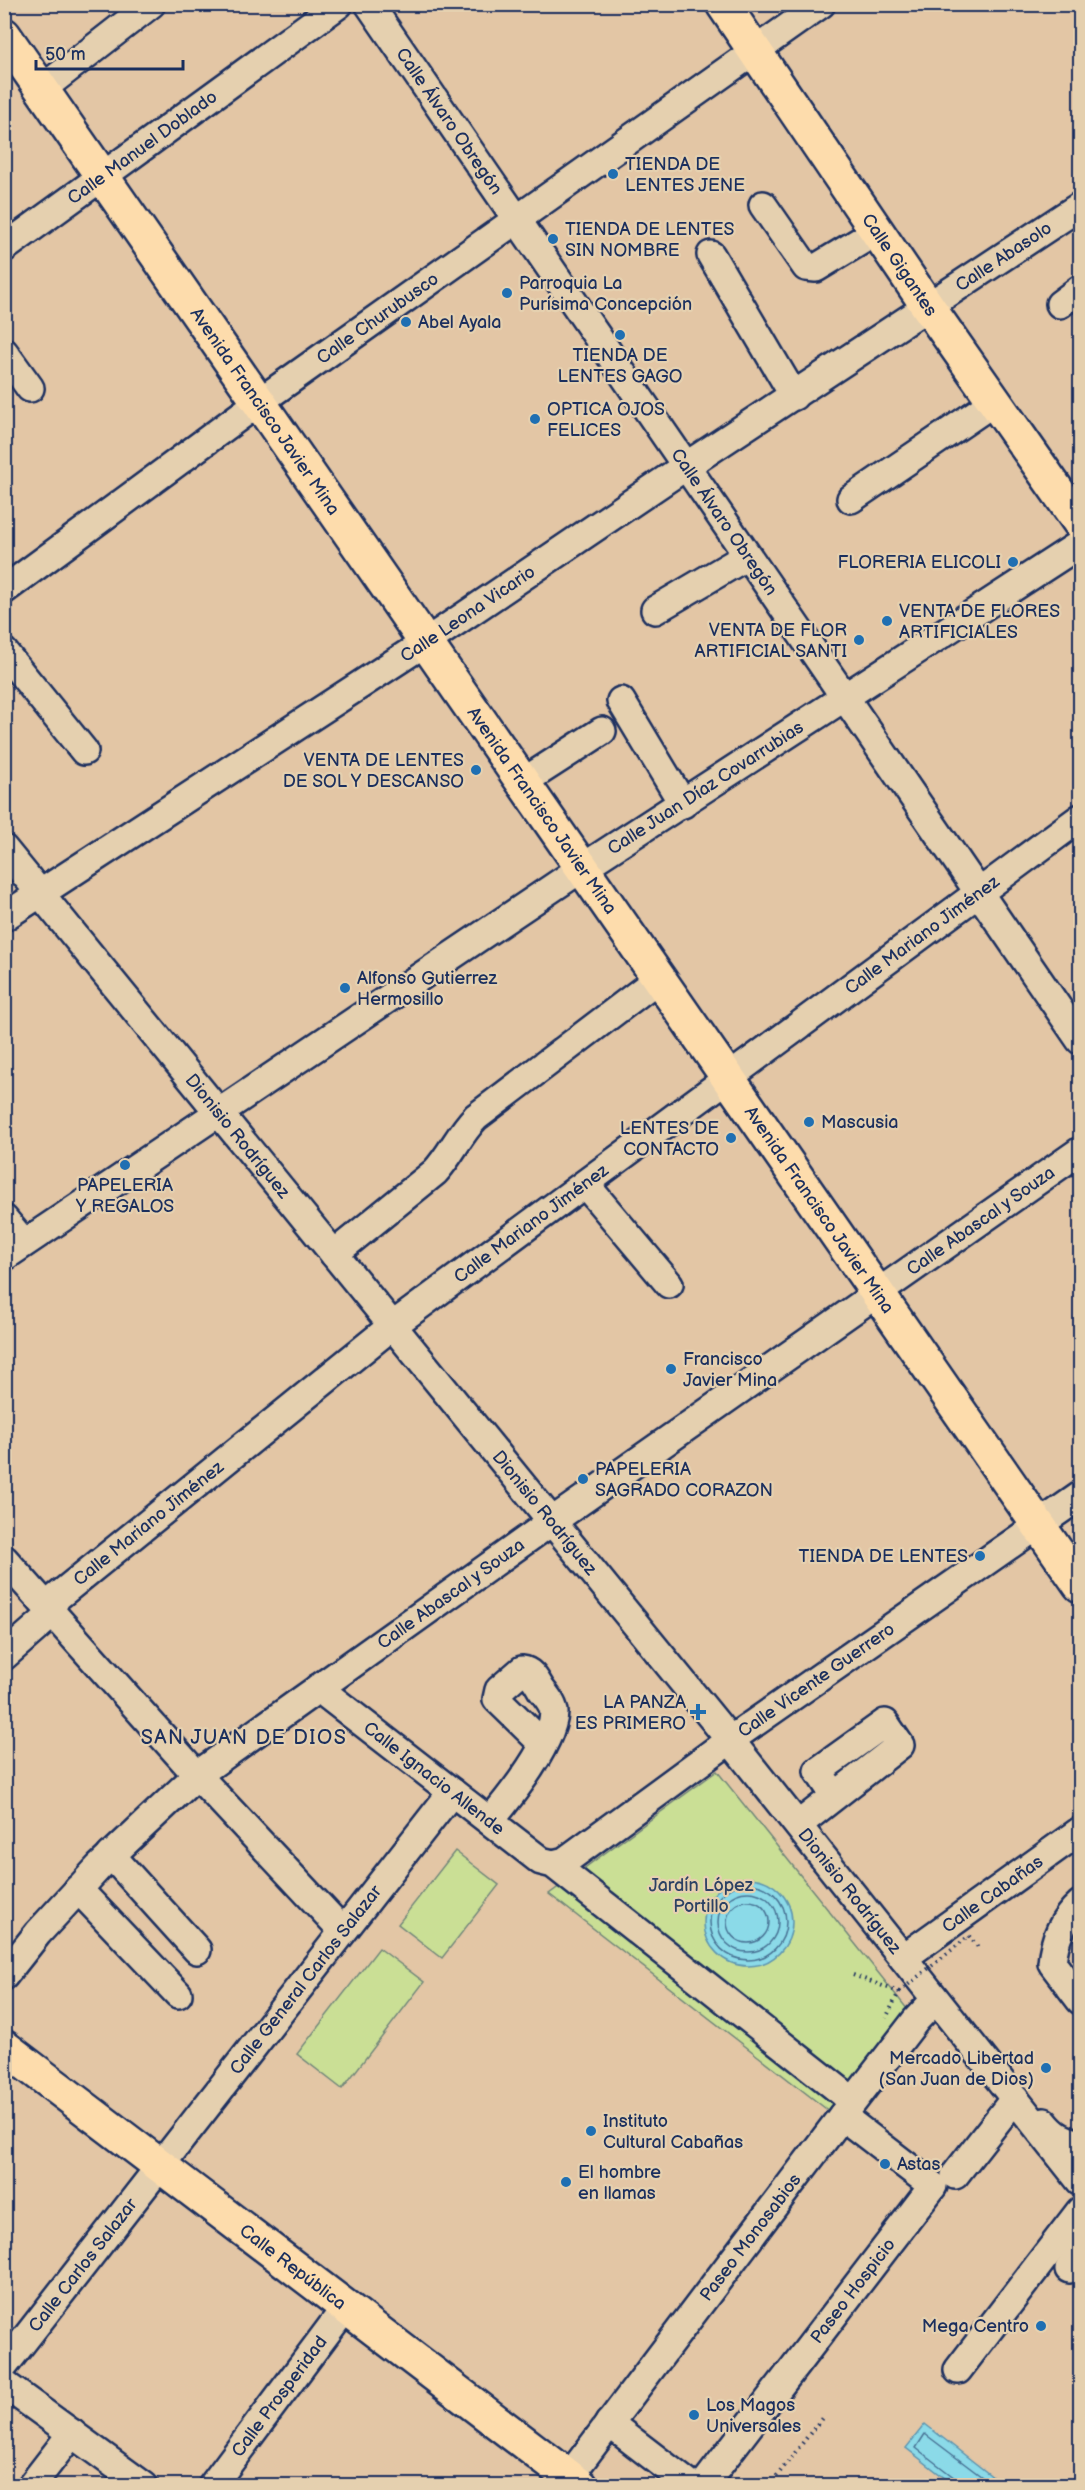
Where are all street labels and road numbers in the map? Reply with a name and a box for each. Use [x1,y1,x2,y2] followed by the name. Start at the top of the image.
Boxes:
[391,44,507,199] street label: Calle Álvaro Obregón
[64,86,221,209] street label: Calle Manuel Doblado
[857,210,942,321] street label: Calle Gigantes
[952,218,1056,296] street label: Calle Abasolo
[313,268,443,369] street label: Calle Churubusco
[186,304,344,519] street label: Avenida Francisco Javier Mina
[666,445,782,599] street label: Calle Álvaro Obregón
[397,561,539,667] street label: Calle Leona Vicario
[463,703,621,918] street label: Avenida Francisco Javier Mina
[604,717,808,859] street label: Calle Juan Díaz Covarrubias
[841,871,1004,999] street label: Calle Mariano Jiménez
[181,1070,294,1203] street label: Dionisio Rodríguez
[740,1102,898,1318] street label: Avenida Francisco Javier Mina
[450,1160,613,1288] street label: Calle Mariano Jiménez
[903,1162,1059,1280] street label: Calle Abascal y Souza
[488,1447,601,1580] street label: Dionisio Rodríguez
[70,1456,228,1590] street label: Calle Mariano Jiménez
[373,1534,529,1654] street label: Calle Abascal y Souza
[734,1618,899,1742] street label: Calle Vicente Guerrero
[359,1717,509,1840] street label: Calle Ignacio Allende
[793,1824,906,1958] street label: Dionisio Rodríguez
[938,1851,1047,1938] street label: Calle Cabañas
[226,1881,386,2079] street label: Calle General Carlos Salazar
[696,2170,806,2305] street label: Paseo Monosabios
[24,2194,142,2336] street label: Calle Carlos Salazar
[235,2220,350,2314] street label: Calle República
[806,2234,900,2348] street label: Paseo Hospicio
[227,2332,332,2461] street label: Calle Prosperidad

